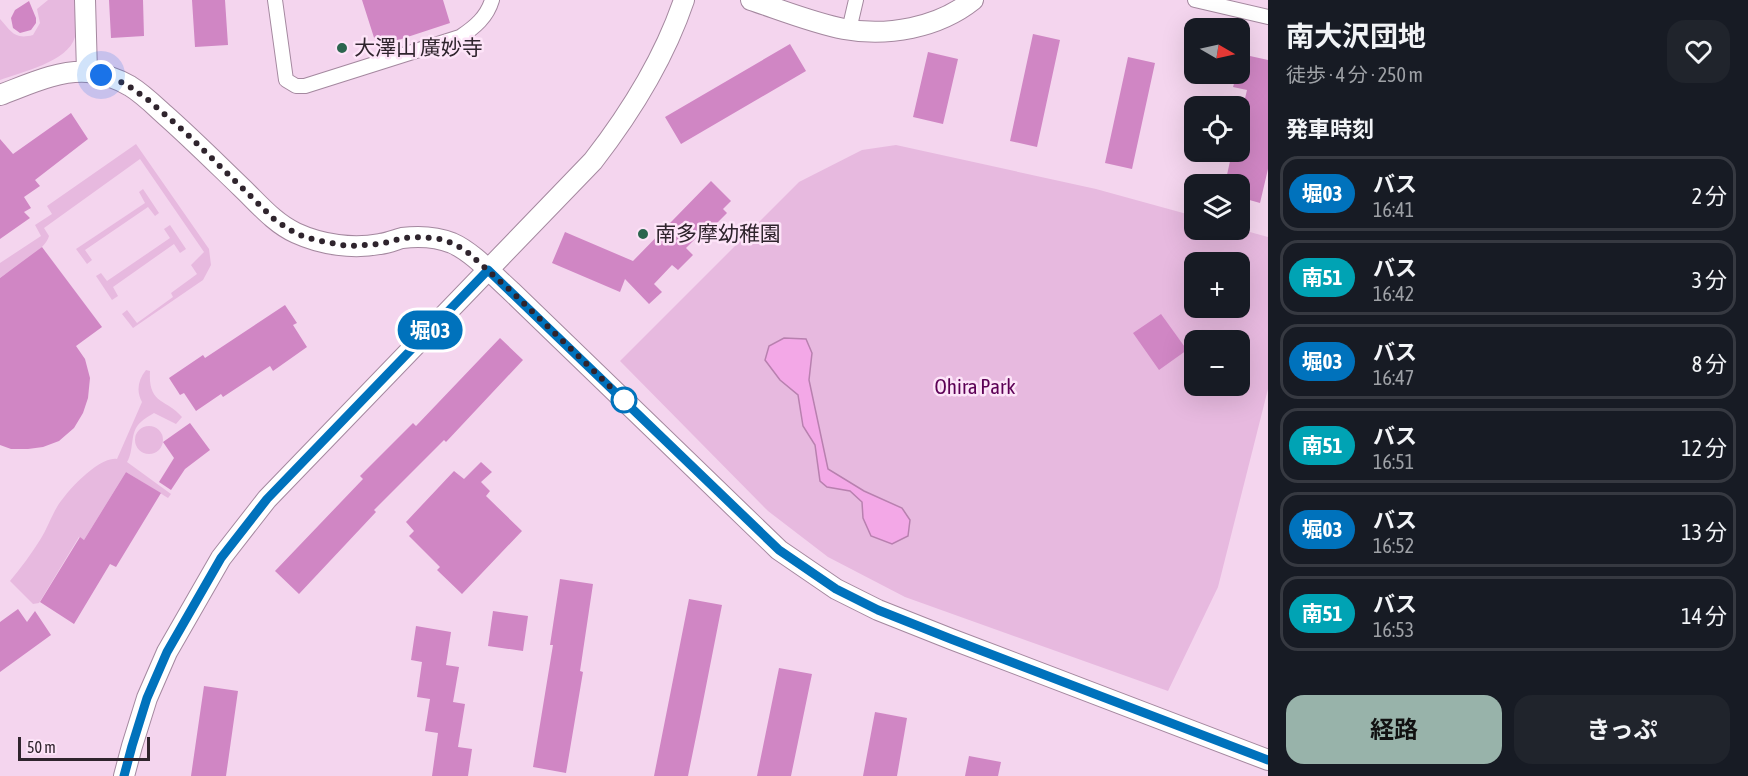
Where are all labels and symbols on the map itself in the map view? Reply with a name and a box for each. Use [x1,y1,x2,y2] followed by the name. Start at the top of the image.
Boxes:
[1184,18,1250,84] north arrow
[354,35,483,59] place label: 大澤山 廣妙寺
[335,41,349,55] marker: 大澤山 廣妙寺
[86,60,116,90] your location
[655,221,781,245] place label: 南多摩幼稚園
[636,227,650,241] marker: 南多摩幼稚園
[396,310,464,350] line badge: 堀03
[935,374,1015,398] park label: Ohira Park
[611,387,637,413] unlabelled marker
[18,734,150,762] scale bar

